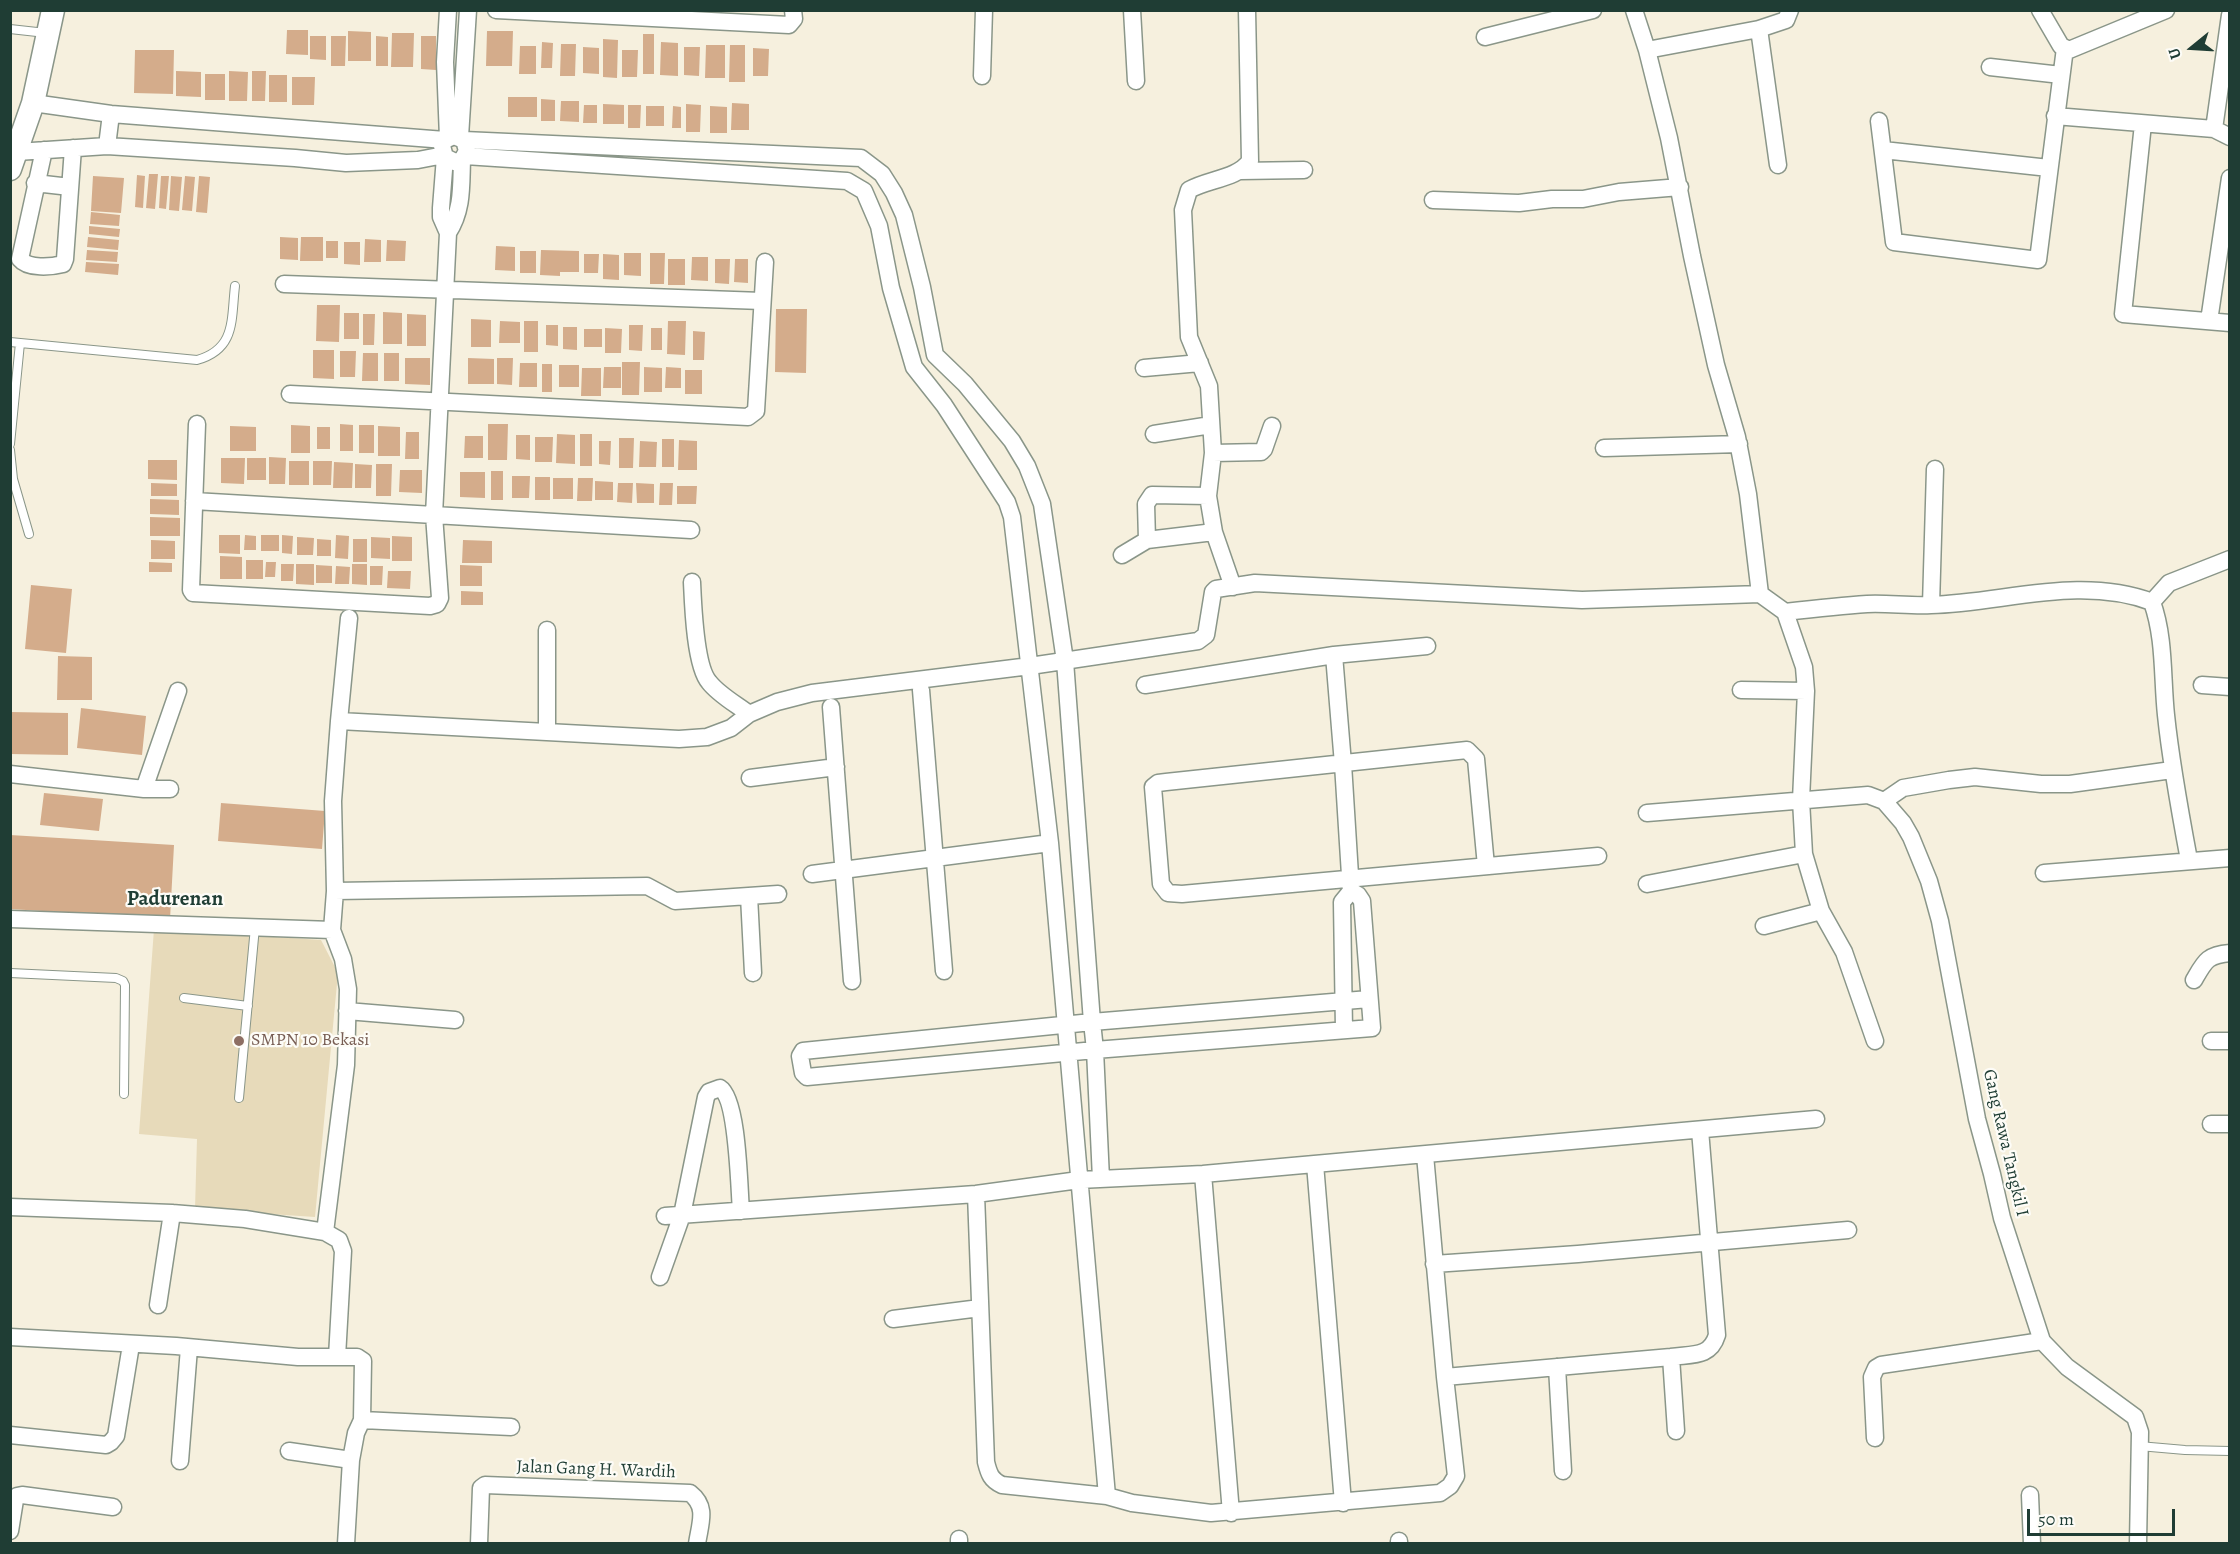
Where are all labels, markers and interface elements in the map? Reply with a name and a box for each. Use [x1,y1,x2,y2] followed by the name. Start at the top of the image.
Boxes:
[2162,18,2222,78] north arrow
[2163,45,2187,62] text: U
[127,887,223,913] district label: Padurenan
[251,1030,369,1052] place label: SMPN 10 Bekasi
[232,1034,246,1048] marker: SMPN 10 Bekasi
[1978,1067,2032,1219] street label: Gang Rawa Tangkil I
[516,1456,676,1484] street label: Jalan Gang H. Wardih
[2030,1497,2178,1535] scale bar
[2038,1507,2074,1531] text: 50 m

